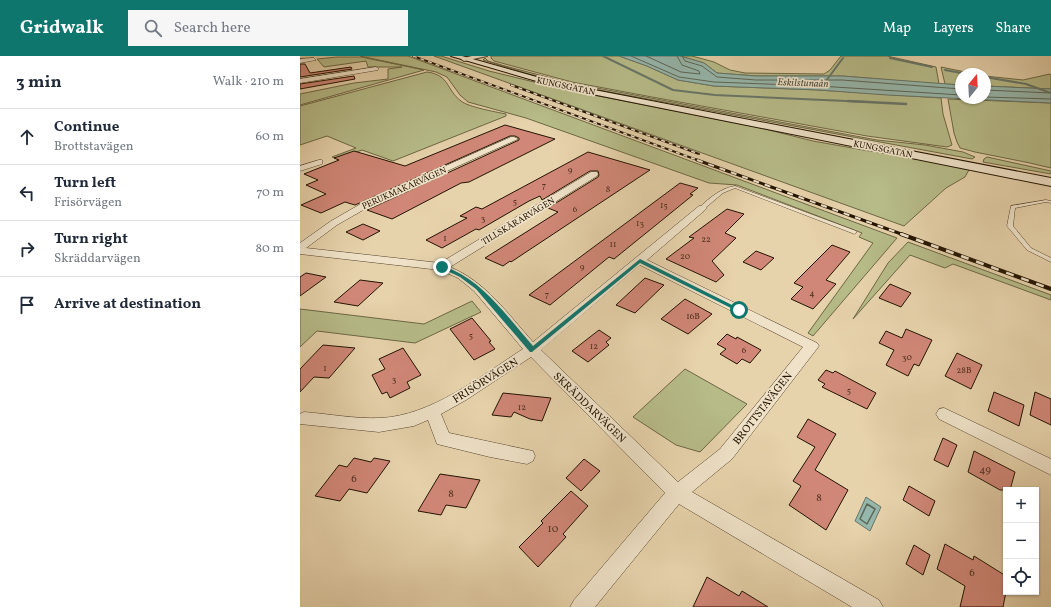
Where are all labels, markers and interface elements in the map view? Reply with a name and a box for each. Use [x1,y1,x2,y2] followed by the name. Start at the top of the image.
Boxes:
[128,10,408,46] search box
[20,15,104,41] text: Gridwalk
[142,17,164,39] icon: search
[174,18,251,39] text: Search here
[883,19,911,38] text: Map
[933,19,973,38] text: Layers
[995,19,1031,38] text: Share
[955,68,991,104] north arrow
[16,71,62,94] text: 3 min
[213,73,284,91] text: Walk · 210 m
[535,74,597,99] street label: KUNGSGATAN
[777,75,829,91] water label: Eskilstunaån
[54,117,119,138] text: Continue
[16,126,38,148] icon: ahead
[256,128,284,146] text: 60 m
[852,137,914,162] street label: KUNGSGATAN
[54,138,134,156] text: Brottstavägen
[360,164,449,213] street label: PERUKMAKARVÄGEN
[568,164,573,177] house number: 9
[54,173,116,194] text: Turn left
[542,179,546,192] house number: 7
[16,182,38,204] icon: left
[606,183,611,196] house number: 8
[256,184,284,202] text: 70 m
[54,194,122,212] text: Frisörvägen
[479,194,558,249] street label: TILLSKÄRARVÄGEN
[513,195,517,208] house number: 5
[660,199,668,212] house number: 15
[573,203,578,216] house number: 6
[481,212,486,225] house number: 3
[636,217,644,230] house number: 13
[54,229,128,250] text: Turn right
[443,232,447,245] house number: 1
[701,233,711,246] house number: 22
[16,238,38,260] icon: right
[610,238,616,251] house number: 11
[255,240,284,258] text: 80 m
[54,250,141,268] text: Skräddarvägen
[680,250,691,263] house number: 20
[433,258,451,276] route end
[580,261,585,274] house number: 9
[809,287,815,300] house number: 4
[545,288,549,301] house number: 7
[16,294,38,316] icon: arrive
[54,294,201,315] text: Arrive at destination
[730,301,748,319] route start
[686,310,700,323] house number: 16B
[469,329,473,342] house number: 5
[590,340,598,353] house number: 12
[742,344,747,357] house number: 6
[902,351,913,364] house number: 30
[450,355,522,407] street label: FRISÖRVÄGEN
[323,362,327,375] house number: 1
[956,364,972,377] house number: 28B
[549,369,629,447] street label: SKRÄDDARVÄGEN
[730,369,796,448] street label: BROTTSTAVÄGEN
[392,373,397,386] house number: 3
[847,384,851,397] house number: 5
[518,401,526,414] house number: 12
[979,463,991,478] house number: 49
[351,472,357,487] house number: 6
[448,487,454,502] house number: 8
[1003,487,1039,595] map controls
[1003,487,1039,523] button: +
[816,491,822,506] house number: 8
[548,522,559,537] house number: 10
[1003,523,1039,559] button: −
[1003,559,1039,595] button: locate
[969,566,975,581] house number: 6

